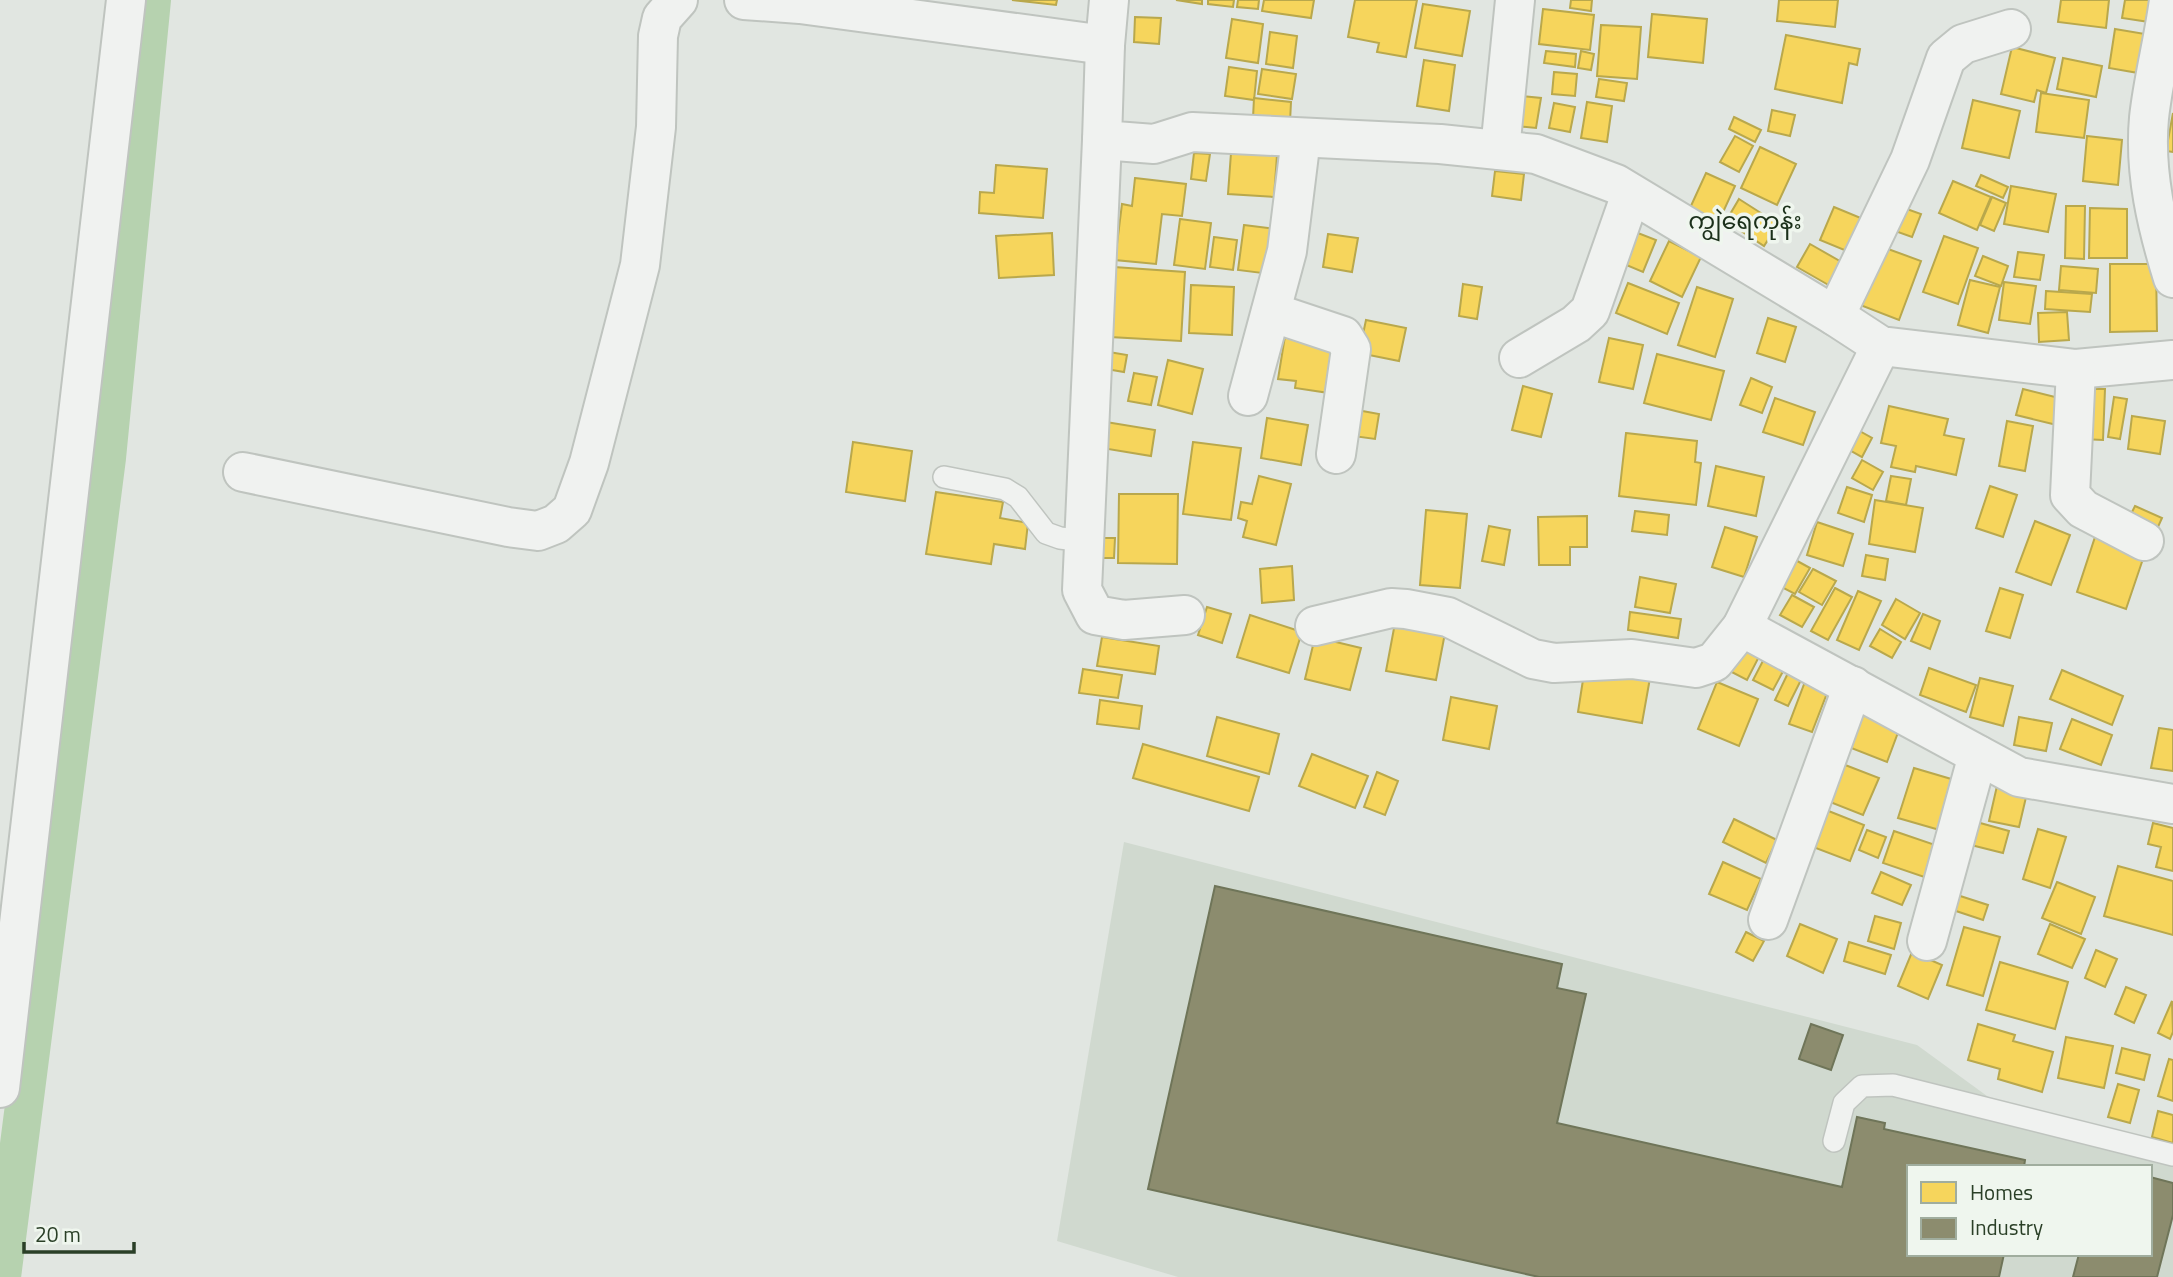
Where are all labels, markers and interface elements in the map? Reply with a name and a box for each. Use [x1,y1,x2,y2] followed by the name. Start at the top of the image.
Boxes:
[1688,202,1802,242] district label: ကျွဲရေကုန်း
[1907,1165,2152,1256] legend
[1970,1176,2033,1208] text: Homes
[24,1210,135,1254] scale bar
[1970,1211,2043,1243] text: Industry
[35,1218,81,1250] text: 20 m

